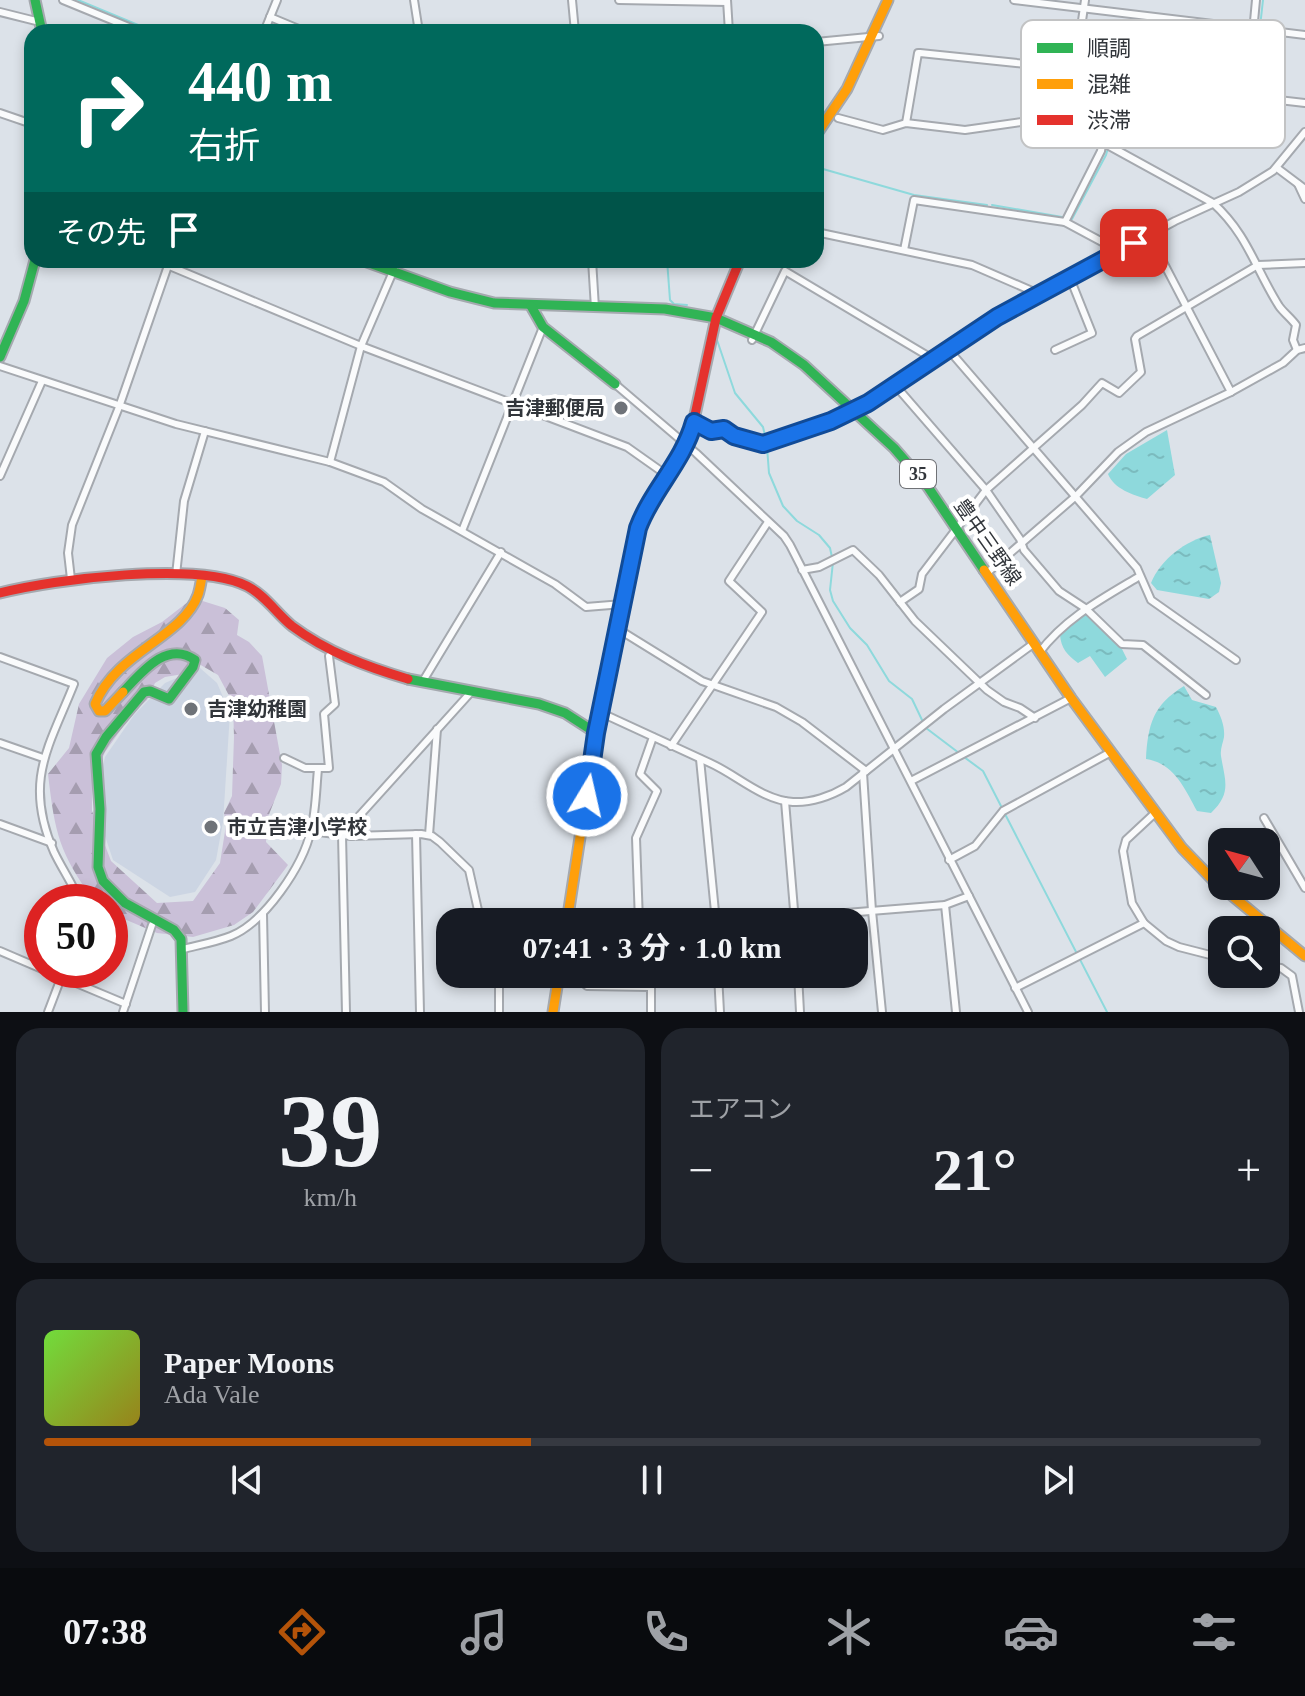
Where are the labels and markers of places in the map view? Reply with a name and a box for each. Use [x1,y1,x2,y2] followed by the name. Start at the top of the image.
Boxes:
[1100,209,1168,277] pin
[505,397,605,419] place label: 吉津郵便局
[612,399,630,417] marker: 吉津郵便局
[207,698,307,720] place label: 吉津幼稚園
[182,700,200,718] marker: 吉津幼稚園
[227,816,367,838] place label: 市立吉津小学校
[202,818,220,836] marker: 市立吉津小学校

